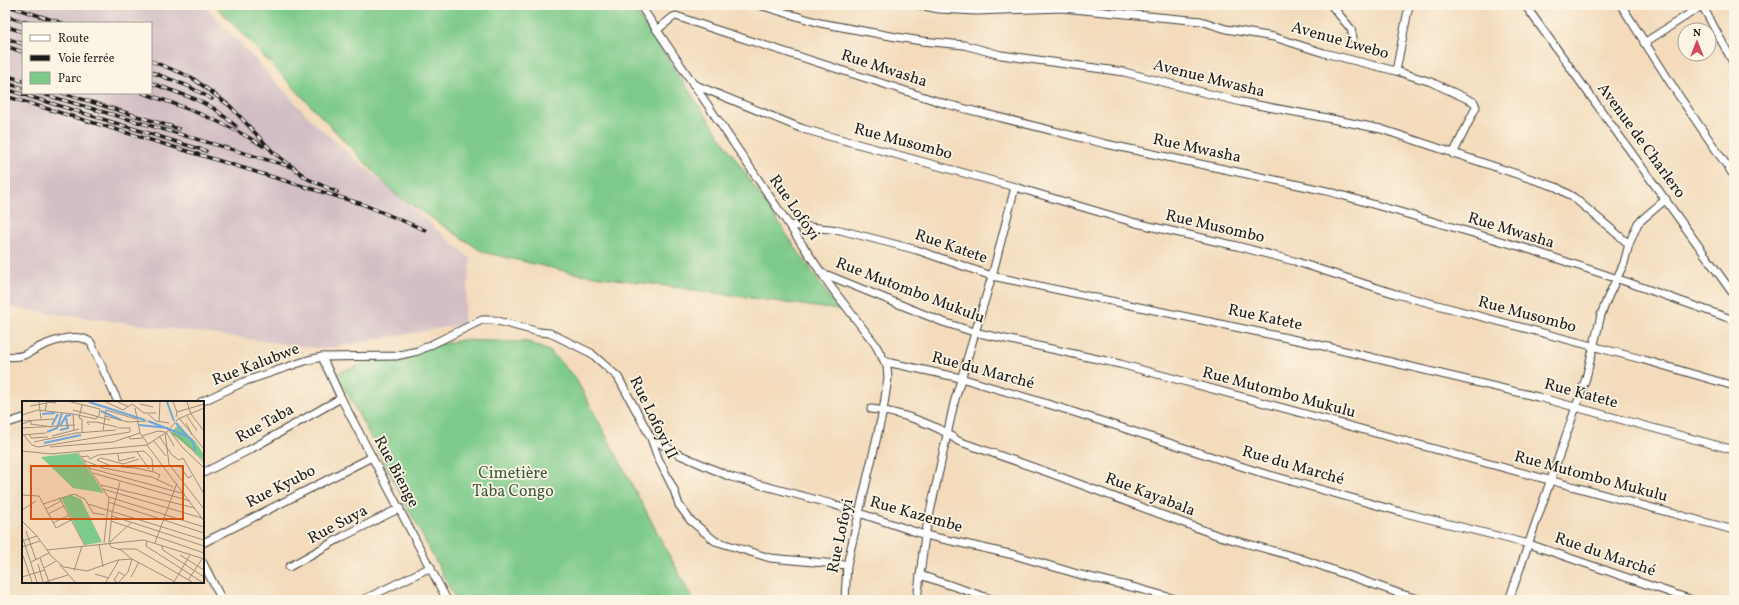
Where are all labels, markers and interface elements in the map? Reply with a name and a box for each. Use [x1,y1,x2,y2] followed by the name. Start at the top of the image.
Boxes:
[1289,17,1391,65] street label: Avenue Lwebo
[22,22,152,94] legend
[1677,22,1717,62] north arrow
[1693,26,1701,41] text: N
[58,31,89,47] text: Route
[838,45,930,93] street label: Rue Mwasha
[58,51,115,67] text: Voie ferrée
[1151,54,1267,104] street label: Avenue Mwasha
[58,71,81,87] text: Parc
[1592,79,1690,203] street label: Avenue de Charlero
[851,118,955,166] street label: Rue Musombo
[1151,129,1243,169] street label: Rue Mwasha
[763,171,825,245] street label: Rue Lofoyi
[1163,205,1267,249] street label: Rue Musombo
[1465,207,1557,255] street label: Rue Mwasha
[912,224,990,270] street label: Rue Katete
[832,252,988,330] street label: Rue Mutombo Mukulu
[1475,291,1579,339] street label: Rue Musombo
[1226,299,1304,337] street label: Rue Katete
[209,338,303,392] street label: Rue Kalubwe
[929,347,1037,395] street label: Rue du Marché
[1200,362,1358,424] street label: Rue Mutombo Mukulu
[623,373,683,463] street label: Rue Lofoyi II
[1542,374,1620,414] street label: Rue Katete
[232,399,298,449] street label: Rue Taba
[22,401,204,583] inset map
[368,432,424,512] street label: Rue Bienge
[1239,441,1347,491] street label: Rue du Marché
[1512,446,1670,508] street label: Rue Mutombo Mukulu
[242,460,320,514] street label: Rue Kyubo
[472,463,554,503] park label: Cimetière Taba Congo
[1102,468,1198,522] street label: Rue Kayabala
[867,491,965,539] street label: Rue Kazembe
[822,497,860,575] street label: Rue Lofoyi
[304,500,372,550] street label: Rue Suya
[1552,527,1658,583] street label: Rue du Marché

